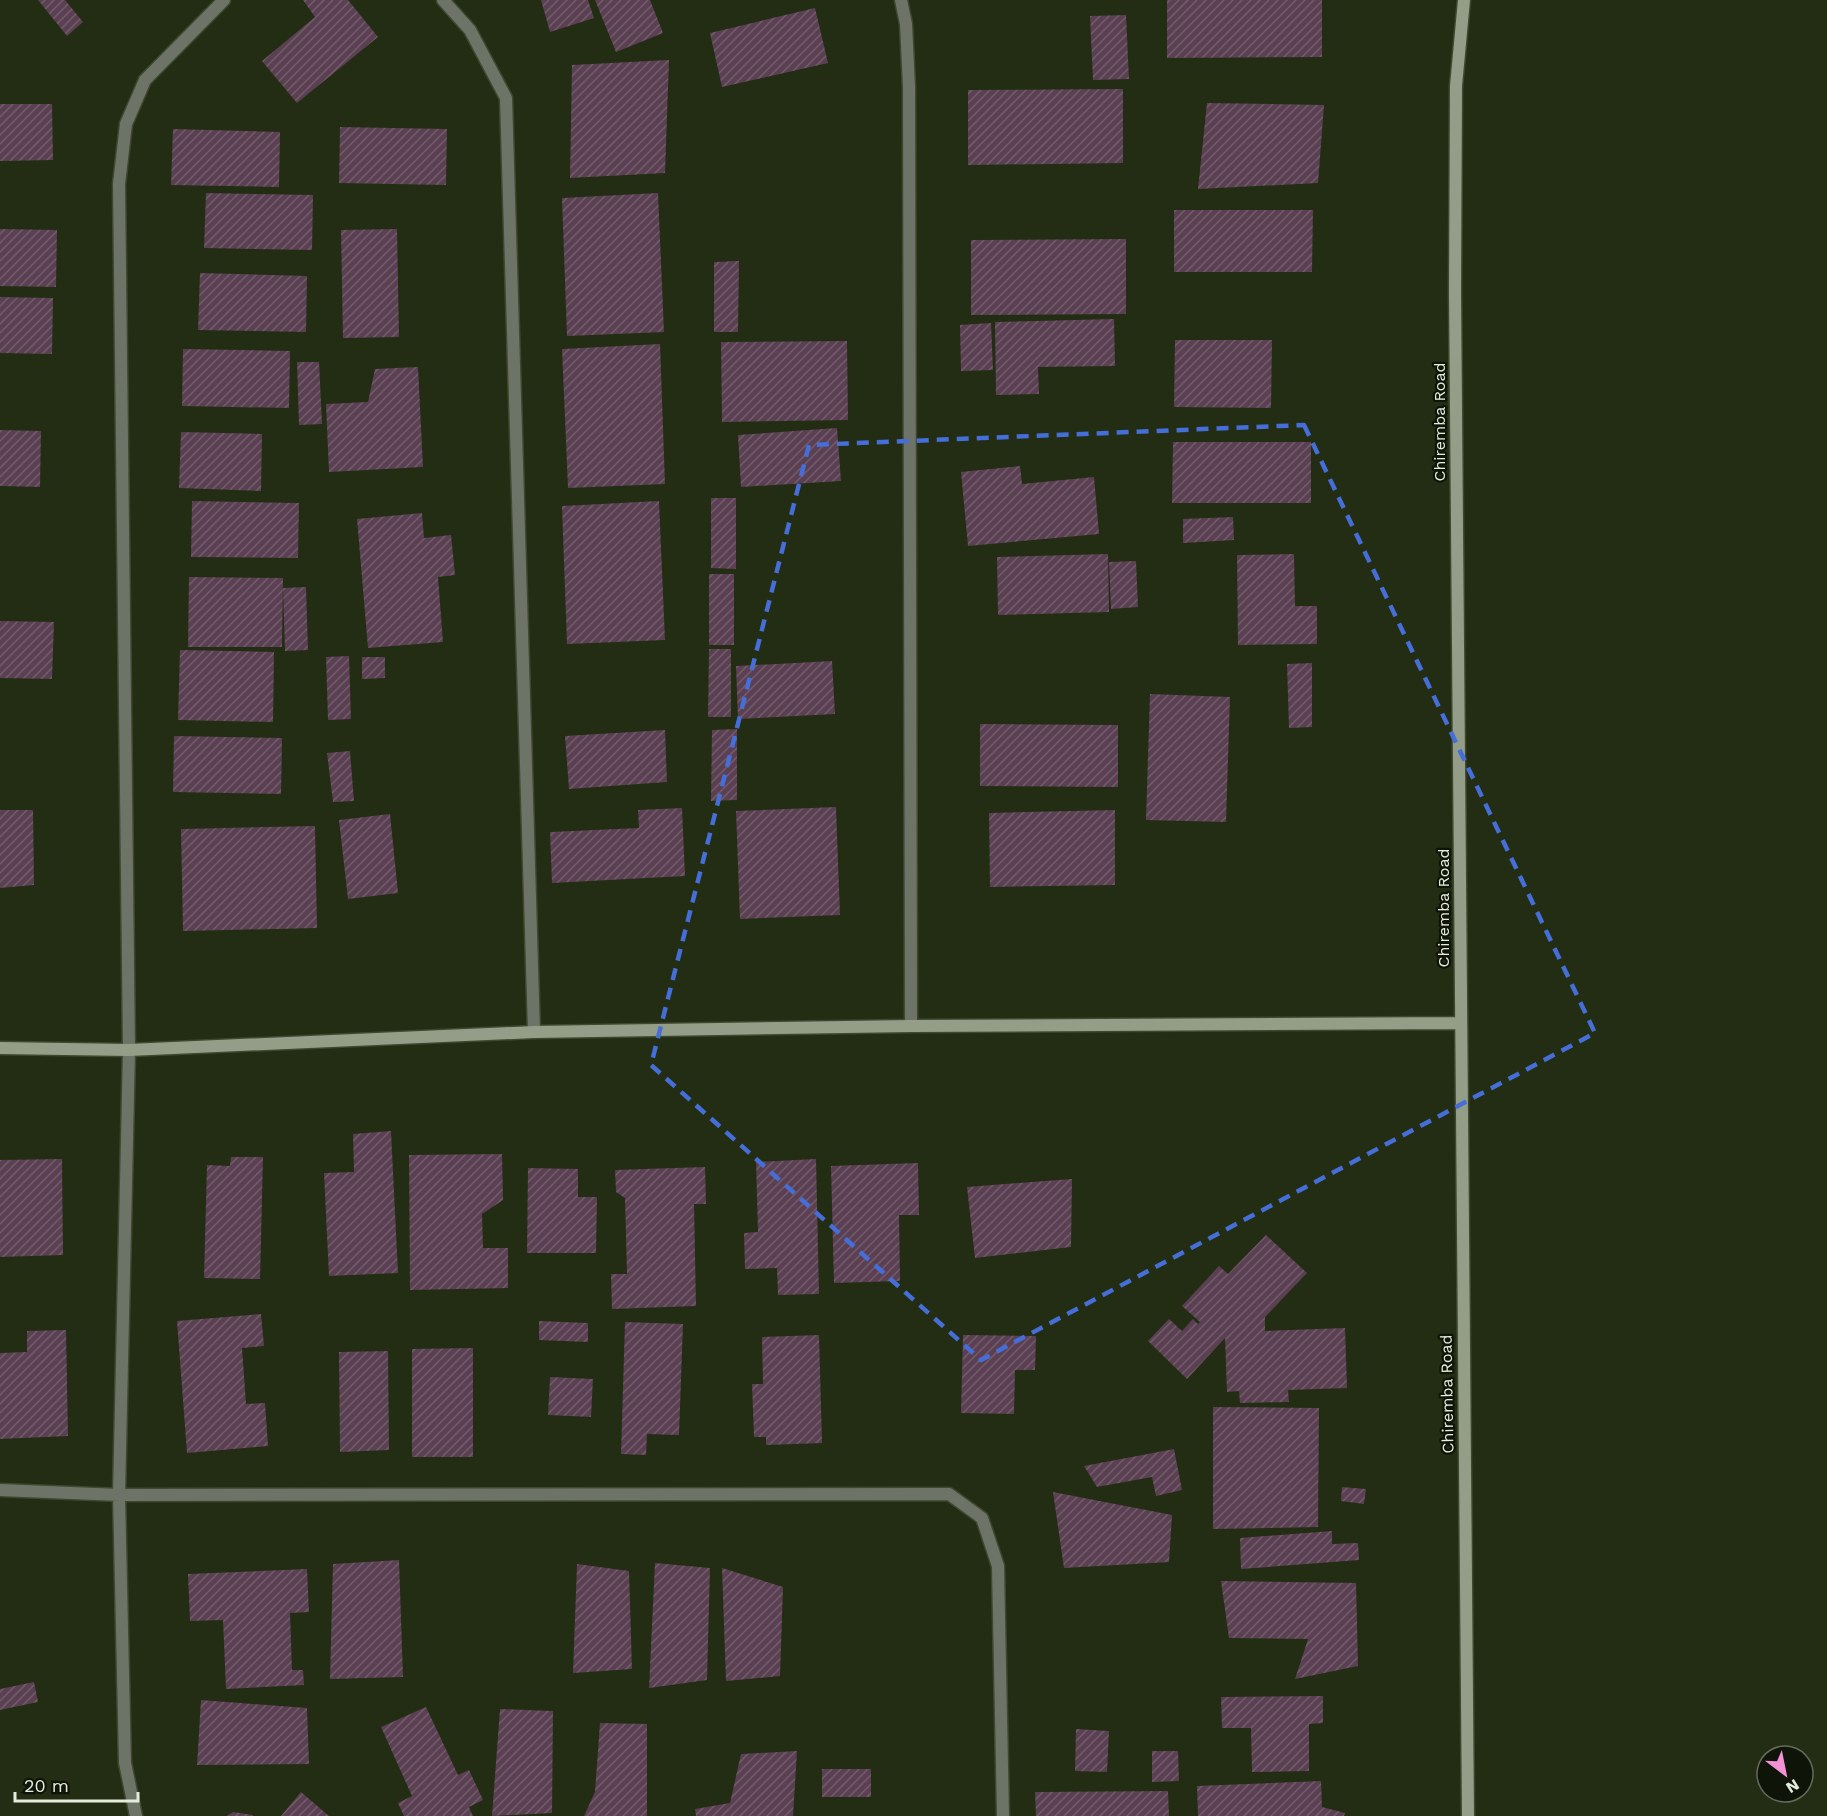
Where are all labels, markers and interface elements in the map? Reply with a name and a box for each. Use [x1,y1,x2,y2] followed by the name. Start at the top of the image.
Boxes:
[1430,362,1449,482] street label: Chiremba Road
[1434,848,1453,968] street label: Chiremba Road
[1436,1334,1458,1454] street label: Chiremba Road
[1755,1744,1815,1804] north arrow
[15,1765,138,1803] scale bar
[24,1775,69,1796] text: 20 m
[1783,1775,1803,1797] text: N

